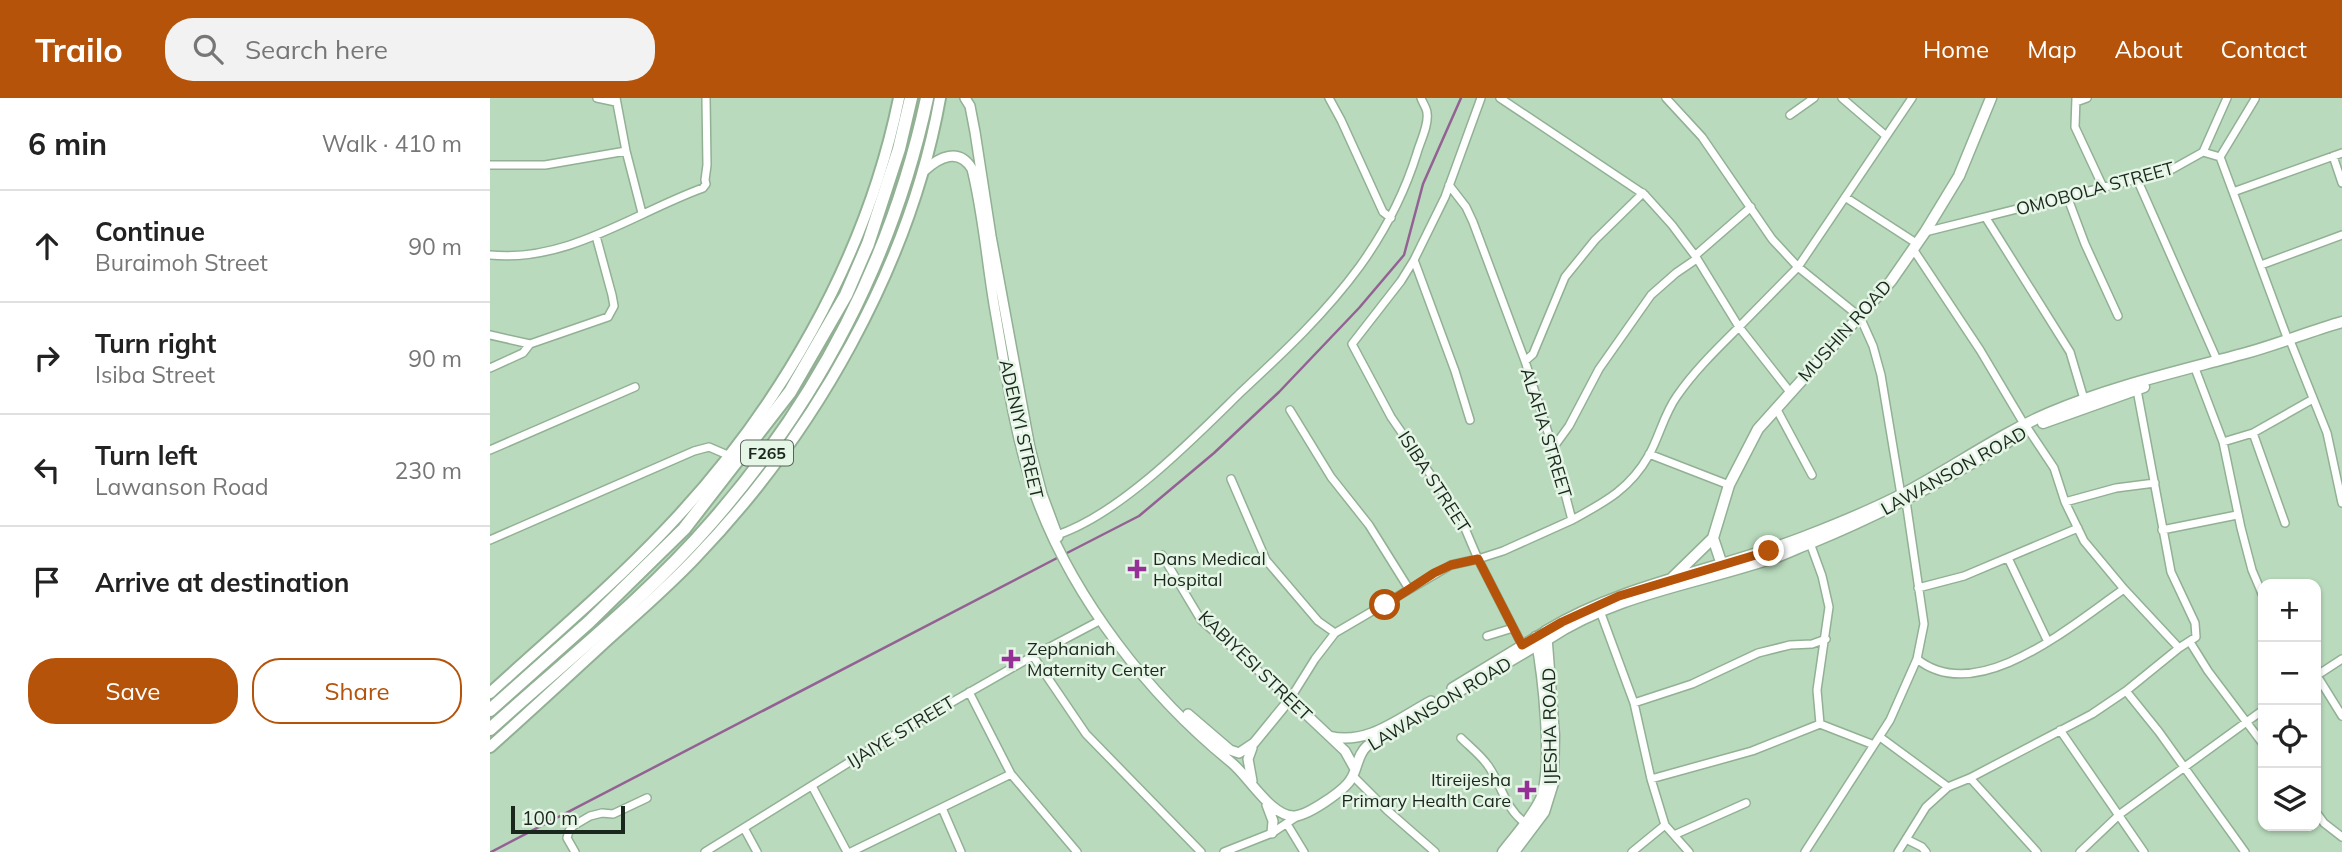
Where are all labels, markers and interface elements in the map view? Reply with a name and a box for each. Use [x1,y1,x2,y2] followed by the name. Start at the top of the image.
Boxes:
[165,18,655,81] search box
[35,29,123,70] text: Trailo
[189,30,227,68] icon: search
[245,33,388,66] text: Search here
[1923,34,1989,64] text: Home
[2027,34,2077,64] text: Map
[2115,34,2183,64] text: About
[2221,34,2307,64] text: Contact
[28,125,107,163] text: 6 min
[322,129,462,158] text: Walk · 410 m
[2013,156,2177,221] street label: OMOBOLA STREET
[95,215,205,248] text: Continue
[28,227,66,265] icon: ahead
[408,232,462,261] text: 90 m
[95,248,268,277] text: Buraimoh Street
[1793,275,1896,386] street label: MUSHIN ROAD
[95,327,216,360] text: Turn right
[28,339,66,377] icon: right
[408,344,462,373] text: 90 m
[994,357,1049,501] street label: ADENIYI STREET
[95,360,215,389] text: Isiba Street
[1516,365,1577,501] street label: ALAFIA STREET
[1877,421,2031,520] street label: LAWANSON ROAD
[1393,427,1476,537] street label: ISIBA STREET
[95,439,197,472] text: Turn left
[741,440,793,466] road number: F265
[28,451,66,489] icon: left
[394,456,462,485] text: 230 m
[95,472,269,501] text: Lawanson Road
[1753,535,1784,566] route end
[1153,547,1266,591] place label: Dans Medical Hospital
[1127,559,1147,579] marker: Dans Medical Hospital
[28,563,66,601] icon: arrive
[95,566,350,599] text: Arrive at destination
[2258,579,2321,831] map controls
[2258,579,2321,642] button: +
[1369,589,1400,620] route start
[1194,606,1317,726] street label: KABIYESI STREET
[1027,637,1166,681] place label: Zephaniah Maternity Center
[2258,642,2321,705] button: −
[1001,649,1021,669] marker: Zephaniah Maternity Center
[1364,652,1516,756] street label: LAWANSON ROAD
[28,658,238,724] button: Save
[252,658,462,724] button: Share
[1537,667,1562,785] street label: IJESHA ROAD
[843,690,959,773] street label: IJAIYE STREET
[2258,705,2321,768] button: locate
[1341,768,1511,812] place label: Itireijesha Primary Health Care
[2258,768,2321,831] button: layers
[1517,780,1537,800] marker: Itireijesha Primary Health Care
[511,803,625,835] scale bar
[522,806,578,830] text: 100 m

